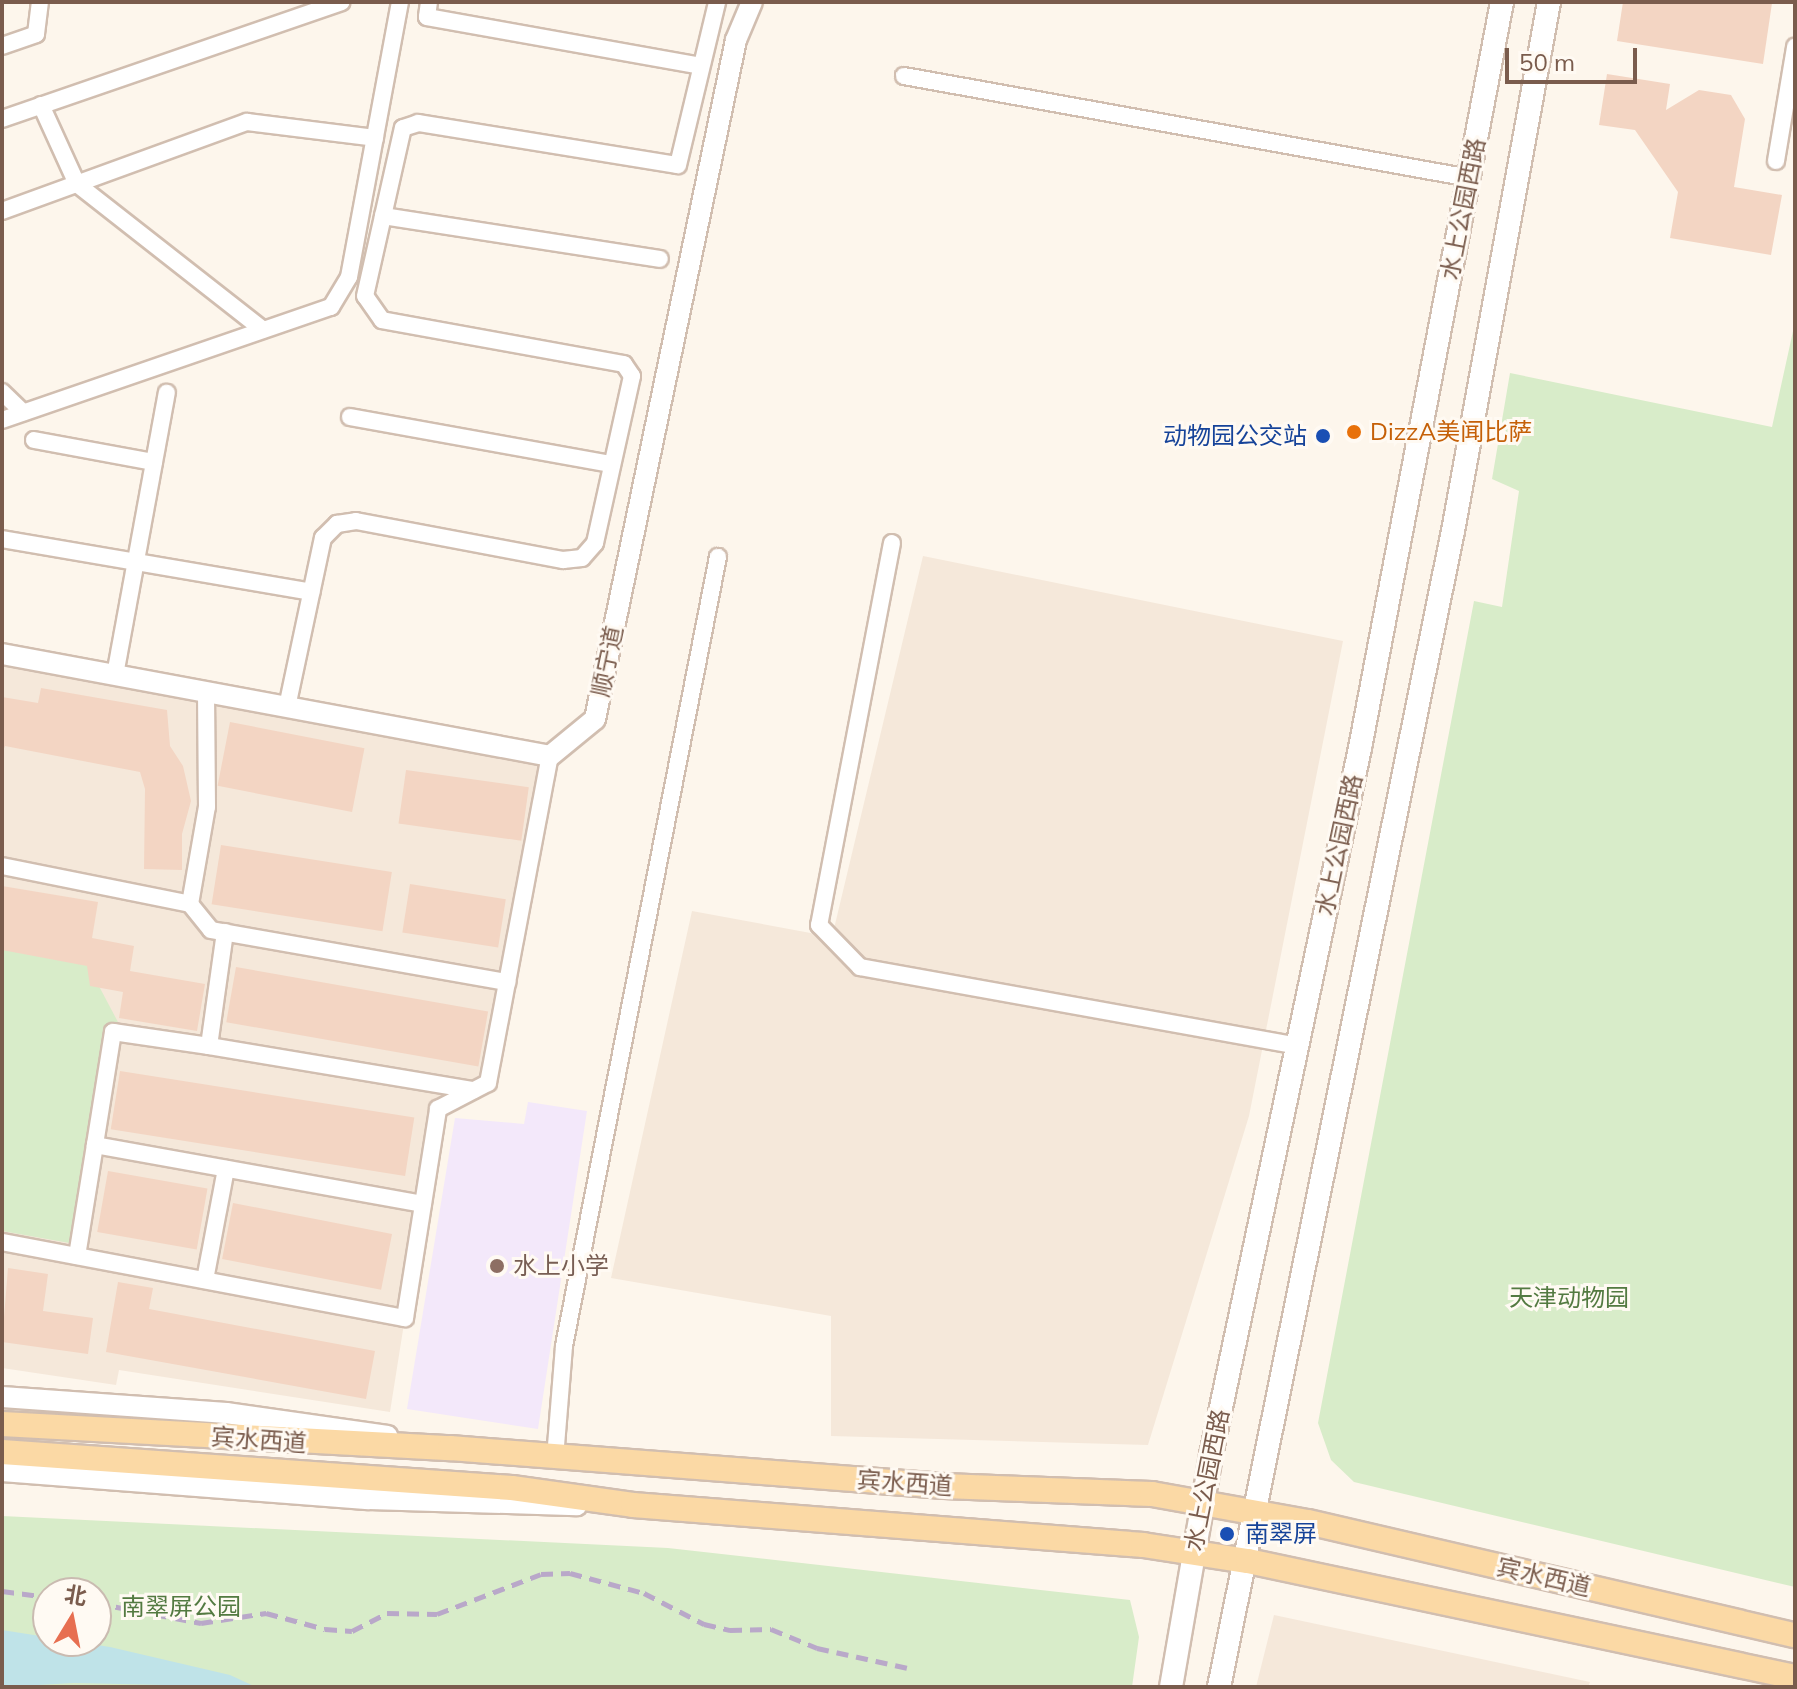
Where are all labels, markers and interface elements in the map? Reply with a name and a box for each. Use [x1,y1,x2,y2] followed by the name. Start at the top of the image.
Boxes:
[1509,32,1641,82] scale bar
[1519,47,1575,77] text: 50 m
[1435,136,1491,282] street label: 水上公园西路
[1370,418,1532,446] place label: DizzA美闻比萨
[1163,422,1307,450] place label: 动物园公交站
[1345,423,1363,441] marker: DizzA美闻比萨
[1314,427,1332,445] marker: 动物园公交站
[585,623,629,699] street label: 顺宁道
[1310,772,1368,918] street label: 水上公园西路
[513,1252,609,1280] place label: 水上小学
[488,1257,506,1275] marker: 水上小学
[1509,1284,1629,1312] park label: 天津动物园
[1179,1407,1235,1553] street label: 水上公园西路
[210,1422,308,1458] street label: 宾水西道
[856,1465,954,1501] street label: 宾水西道
[1245,1520,1317,1548] place label: 南翠屏
[1216,1523,1238,1545] marker: 南翠屏
[1494,1552,1594,1602] street label: 宾水西道
[32,1577,112,1657] north arrow
[63,1580,89,1611] text: 北
[121,1593,241,1621] park label: 南翠屏公园

